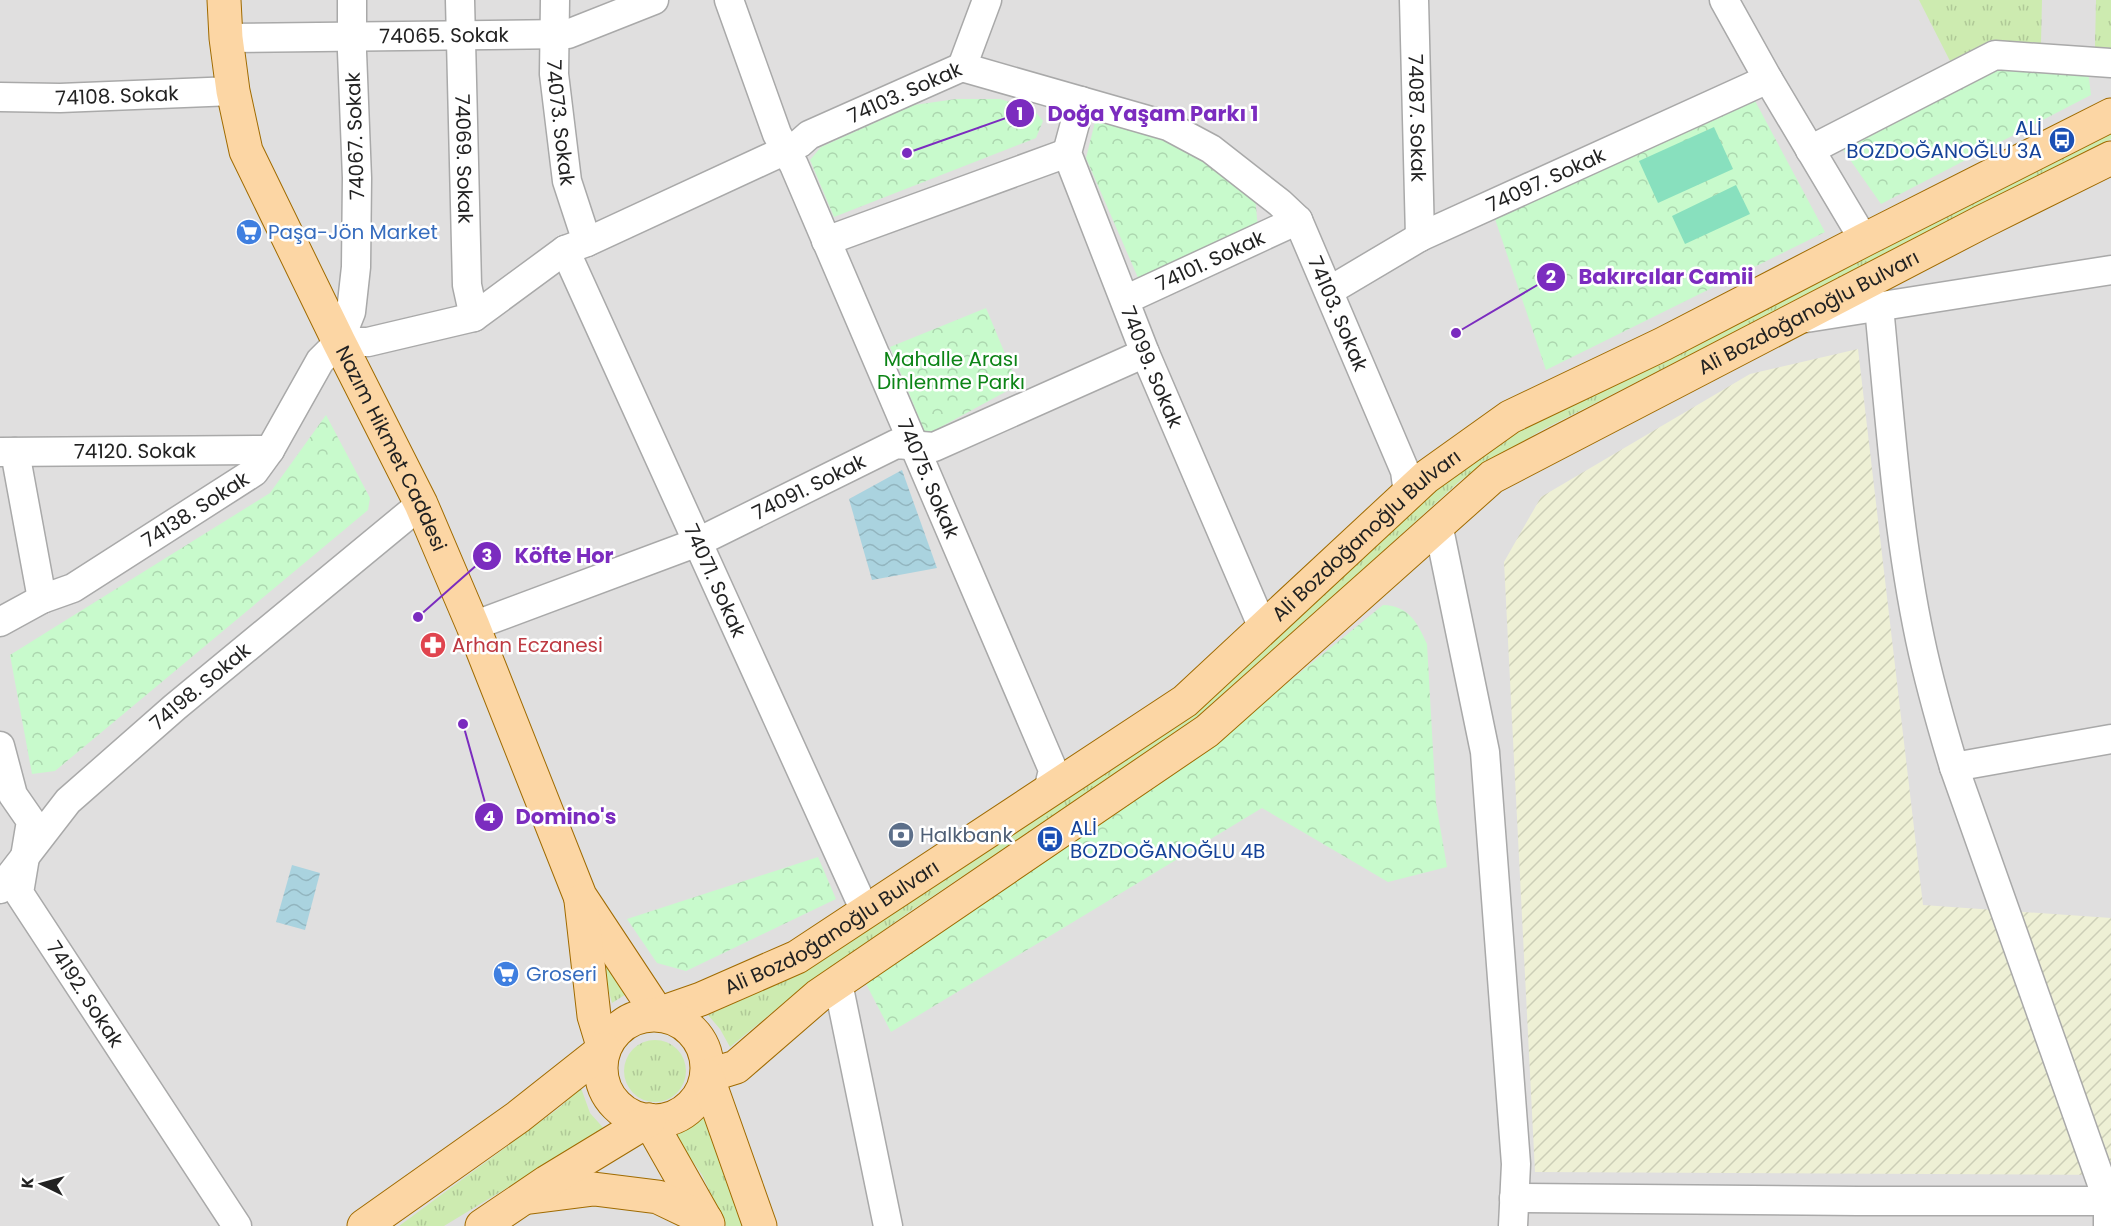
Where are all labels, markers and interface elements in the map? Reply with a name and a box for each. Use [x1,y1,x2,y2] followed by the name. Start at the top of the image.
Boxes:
[379,21,510,50] street label: 74065. Sokak
[1401,54,1433,183] street label: 74087. Sokak
[843,55,967,130] street label: 74103. Sokak
[540,59,582,188] street label: 74073. Sokak
[339,71,371,200] street label: 74067. Sokak
[55,79,180,112] street label: 74108. Sokak
[448,94,480,225] street label: 74069. Sokak
[1005,94,1270,133] callout: Doğa Yaşam Parkı 1
[1047,99,1259,128] text: Doğa Yaşam Parkı 1
[1017,101,1023,126] text: 1
[1846,114,2042,165] place label: ALİ BOZDOĞANOĞLU 3A
[2047,125,2077,155] bus stop icon: ALİ BOZDOĞANOĞLU 3A
[1482,140,1610,219] street label: 74097. Sokak
[234,217,264,247] supermarket icon: Paşa-Jön Market
[268,218,438,246] place label: Paşa-Jön Market
[1151,223,1270,298] street label: 74101. Sokak
[1693,243,1924,381] street label: Ali Bozdoğanoğlu Bulvarı
[1301,252,1375,376] street label: 74103. Sokak
[1536,258,1765,297] callout: Bakırcılar Camii
[1578,262,1754,291] text: Bakırcılar Camii
[1546,264,1556,289] text: 2
[1114,302,1190,433] street label: 74099. Sokak
[329,341,454,556] street label: Nazım Hikmet Caddesi
[877,345,1025,396] park label: Mahalle Arası Dinlenme Parkı
[890,414,967,544] street label: 74075. Sokak
[74,437,197,465] street label: 74120. Sokak
[1266,443,1466,628] street label: Ali Bozdoğanoğlu Bulvarı
[747,447,871,527] street label: 74091. Sokak
[136,464,255,555] street label: 74138. Sokak
[677,519,753,642] street label: 74071. Sokak
[472,536,625,575] callout: Köfte Hor
[514,541,614,570] text: Köfte Hor
[482,543,492,568] text: 3
[418,630,448,660] pharmacy icon: Arhan Eczanesi
[452,631,603,659] place label: Arhan Eczanesi
[144,636,257,737] street label: 74198. Sokak
[474,797,629,836] callout: Domino's
[516,802,616,831] text: Domino's
[483,804,495,829] text: 4
[1070,814,1265,865] place label: ALİ BOZDOĞANOĞLU 4B
[886,820,916,850] bank icon: Halkbank
[920,821,1013,849] place label: Halkbank
[1035,824,1065,854] bus stop icon: ALİ BOZDOĞANOĞLU 4B
[720,853,945,1001] street label: Ali Bozdoğanoğlu Bulvarı
[40,935,131,1053] street label: 74192. Sokak
[491,959,521,989] supermarket icon: Groseri
[526,960,597,988] place label: Groseri
[12,1154,72,1214] north arrow
[16,1176,39,1189] text: K

